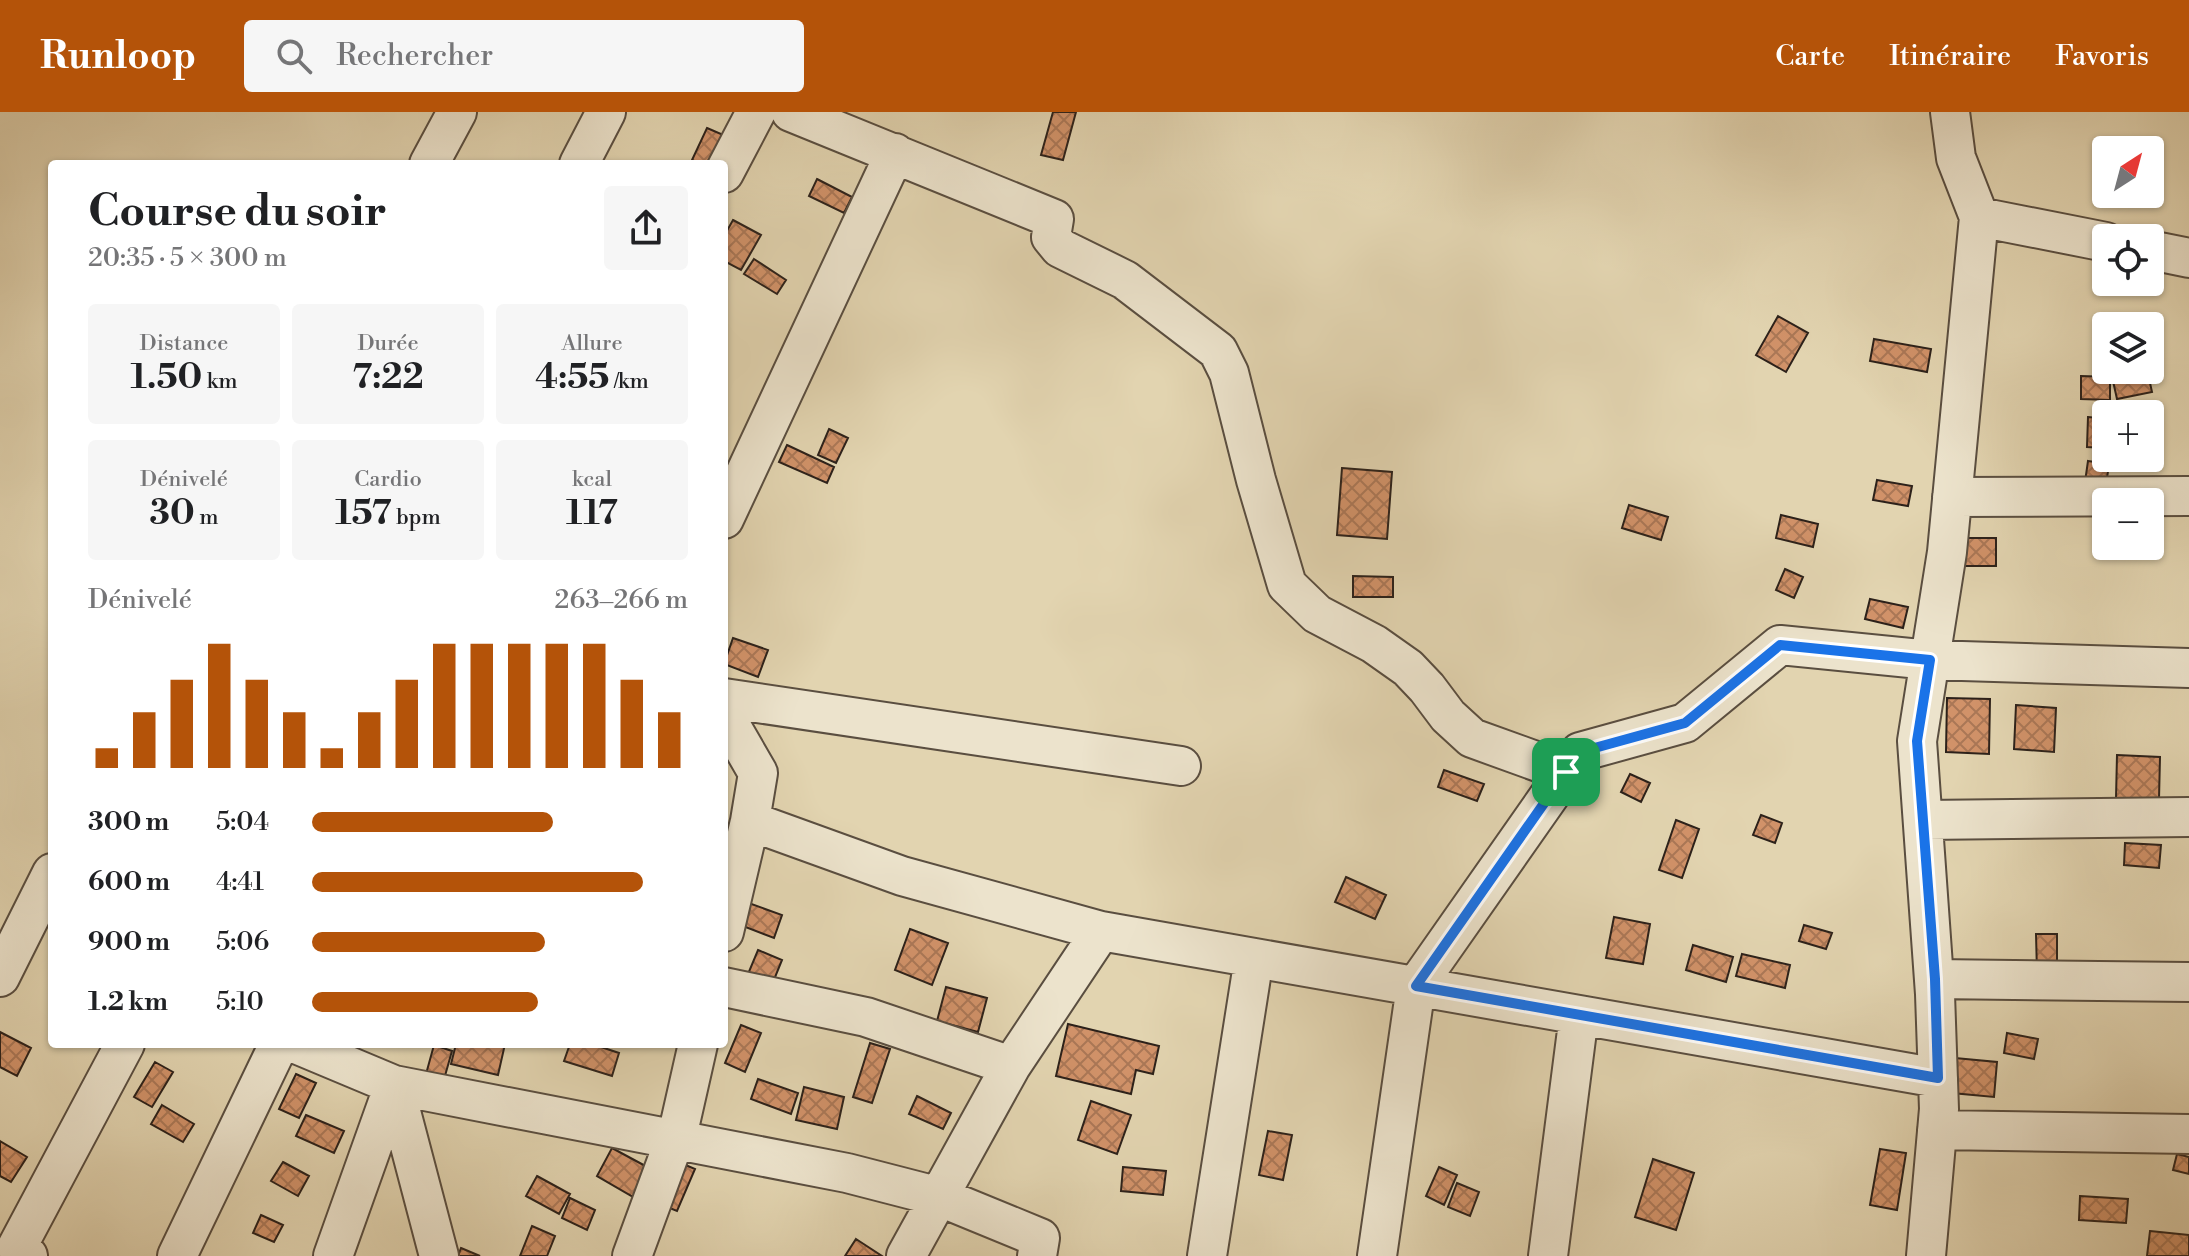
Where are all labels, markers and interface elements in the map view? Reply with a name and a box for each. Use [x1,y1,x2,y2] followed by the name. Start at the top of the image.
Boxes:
[244,20,804,92] search box
[40,33,196,80] text: Runloop
[272,34,316,78] icon: search
[336,37,493,75] text: Rechercher
[1775,39,1845,74] text: Carte
[1889,39,2011,74] text: Itinéraire
[2055,39,2149,74] text: Favoris
[2092,136,2164,208] north arrow
[2092,136,2164,560] map controls
[88,184,387,239] text: Course du soir
[604,186,688,270] button: share
[2092,224,2164,296] button: locate
[88,242,287,274] text: 20:35 · 5 × 300 m
[2092,312,2164,384] button: layers
[140,330,228,357] text: Distance
[357,330,419,357] text: Durée
[561,330,623,357] text: Allure
[130,357,202,399] text: 1.50
[352,357,424,399] text: 7:22
[535,357,609,399] text: 4:55
[202,368,238,395] text: km
[609,368,649,395] text: /km
[2092,400,2164,472] button: +
[140,466,228,493] text: Dénivelé
[354,466,422,493] text: Cardio
[572,466,612,493] text: kcal
[2092,488,2164,560] button: −
[150,493,195,535] text: 30
[335,493,392,535] text: 157
[566,493,618,535] text: 117
[195,504,219,531] text: m
[392,504,441,531] text: bpm
[88,584,192,616] text: Dénivelé
[555,584,688,616] text: 263–266 m
[1532,738,1600,806] pin
[1544,750,1588,794] icon: arrive
[88,806,169,838] text: 300 m
[216,806,269,838] text: 5:04
[88,866,170,898] text: 600 m
[216,866,264,898] text: 4:41
[88,926,170,958] text: 900 m
[216,926,269,958] text: 5:06
[88,986,168,1018] text: 1.2 km
[216,986,264,1018] text: 5:10

